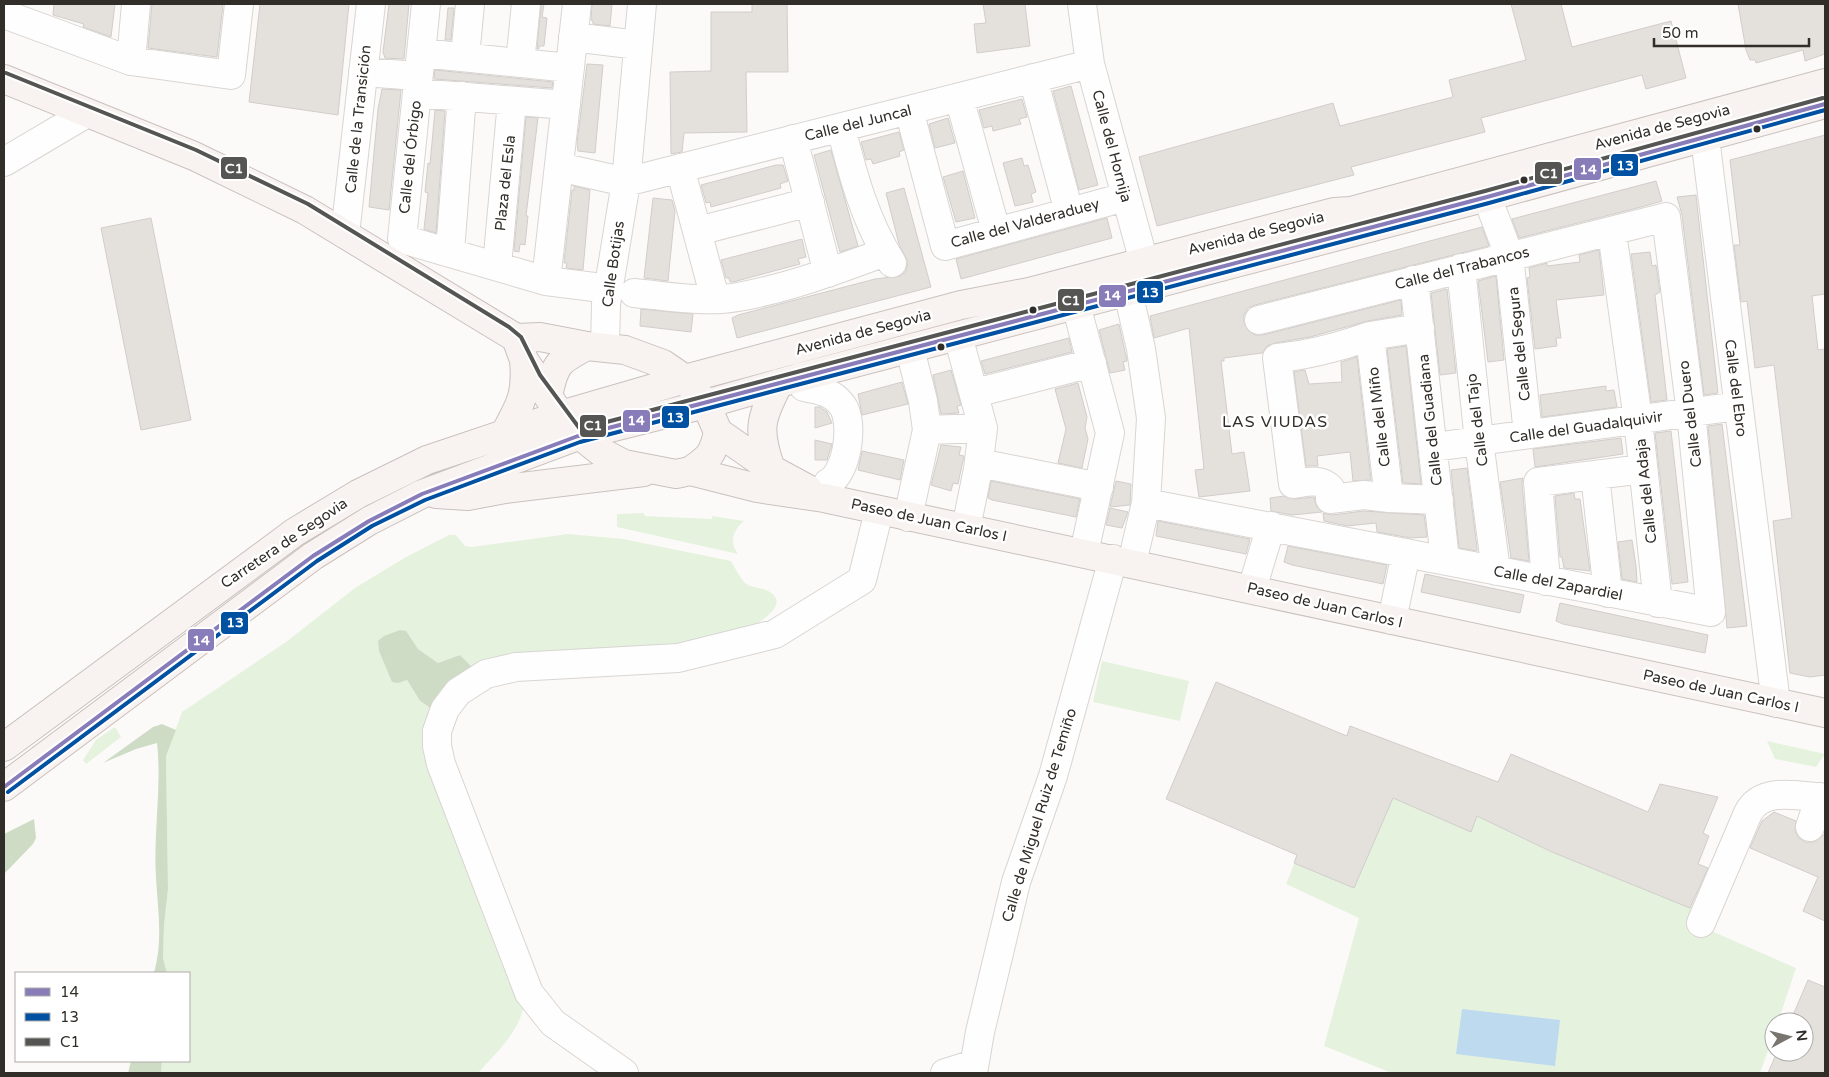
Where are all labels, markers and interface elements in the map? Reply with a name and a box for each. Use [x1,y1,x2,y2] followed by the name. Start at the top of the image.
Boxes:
[1654,15,1809,47] scale bar
[1662,24,1699,42] text: 50 m
[341,44,375,194] street label: Calle de la Transición
[1088,88,1136,204] street label: Calle del Hornija
[395,99,425,215] street label: Calle del Órbigo
[1592,100,1732,154] street label: Avenida de Segovia
[803,101,913,145] street label: Calle del Juncal
[1752,124,1762,134] unlabelled marker
[491,134,519,232] street label: Plaza del Esla
[1610,153,1639,177] line badge: 13
[220,156,248,180] line badge: C1
[1573,157,1602,181] line badge: 14
[1616,157,1634,174] text: 13
[225,160,243,177] text: C1
[1534,161,1563,185] line badge: C1
[1579,161,1597,178] text: 14
[1540,165,1558,182] text: C1
[1519,175,1529,185] unlabelled marker
[949,194,1101,252] street label: Calle del Valderaduey
[1186,207,1326,259] street label: Avenida de Segovia
[598,220,628,308] street label: Calle Botijas
[1393,243,1531,293] street label: Calle del Trabancos
[1136,280,1164,304] line badge: 13
[1098,284,1127,308] line badge: 14
[1141,284,1159,301] text: 13
[1504,286,1534,402] street label: Calle del Segura
[1103,287,1121,304] text: 14
[1057,288,1085,312] line badge: C1
[1062,292,1080,309] text: C1
[793,305,933,359] street label: Avenida de Segovia
[1028,305,1038,315] unlabelled marker
[1721,338,1751,438] street label: Calle del Ebro
[936,342,946,352] unlabelled marker
[1414,353,1446,487] street label: Calle del Guadiana
[1675,359,1705,469] street label: Calle del Duero
[1364,366,1394,468] street label: Calle del Miño
[1462,372,1492,468] street label: Calle del Tajo
[661,405,690,429] line badge: 13
[1508,407,1664,447] street label: Calle del Guadalquivir
[622,409,651,433] line badge: 14
[666,409,684,426] text: 13
[627,412,645,429] text: 14
[1222,412,1328,432] district label: LAS VIUDAS
[579,414,607,438] line badge: C1
[584,417,602,434] text: C1
[1632,438,1660,544] street label: Calle del Adaja
[217,494,351,592] street label: Carretera de Segovia
[849,495,1009,545] street label: Paseo de Juan Carlos I
[1492,562,1624,604] street label: Calle del Zapardiel
[1245,578,1405,632] street label: Paseo de Juan Carlos I
[220,611,249,635] line badge: 13
[226,614,244,631] text: 13
[187,628,215,652] line badge: 14
[192,632,210,649] text: 14
[1641,666,1801,716] street label: Paseo de Juan Carlos I
[998,706,1080,924] street label: Calle de Miguel Ruiz de Temiño
[15,972,190,1062] legend
[60,983,79,1001] text: 14
[60,1008,79,1026] text: 13
[1764,1012,1814,1062] north arrow
[1792,1029,1811,1042] text: N
[60,1033,80,1051] text: C1

